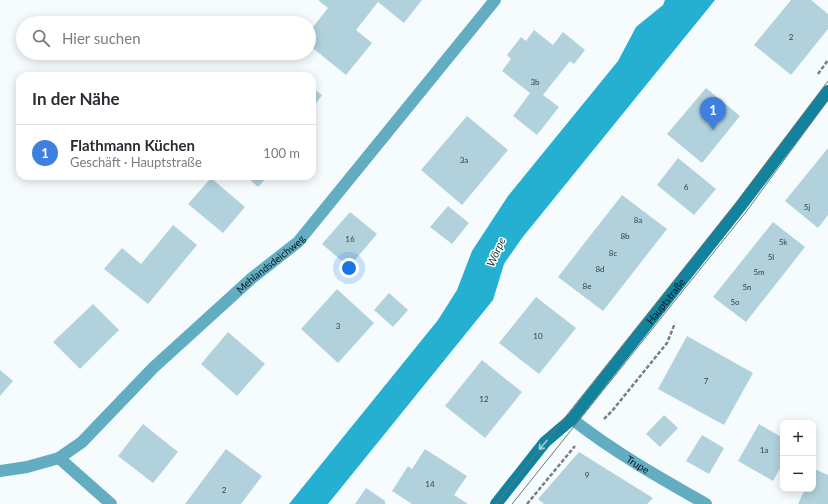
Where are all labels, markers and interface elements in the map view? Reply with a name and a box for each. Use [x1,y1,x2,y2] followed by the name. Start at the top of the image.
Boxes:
[16,16,316,60] search box
[30,27,52,49] icon: search
[62,29,141,47] text: Hier suchen
[789,32,794,42] house number: 2
[530,77,540,87] house number: 3b
[32,88,120,109] text: In der Nähe
[700,97,726,130] pin: 1
[70,136,195,154] text: Flathmann Küchen
[41,145,49,161] text: 1
[263,145,300,161] text: 100 m
[70,154,202,170] text: Geschäft · Hauptstraße
[460,155,468,165] house number: 3a
[684,182,689,192] house number: 6
[804,202,810,212] house number: 5j
[634,215,642,225] house number: 8a
[620,231,630,241] house number: 8b
[234,233,307,295] street label: Mehlandsdeichweg
[345,234,355,244] house number: 16
[483,235,508,268] water label: Wörpe
[779,237,788,247] house number: 5k
[609,248,617,258] house number: 8c
[768,252,774,262] house number: 5l
[339,258,359,278] your location
[595,264,605,274] house number: 8d
[753,267,765,277] house number: 5m
[644,276,687,326] street label: Hauptstraße
[583,281,591,291] house number: 8e
[742,282,752,292] house number: 5n
[730,297,740,307] house number: 5o
[336,321,341,331] house number: 3
[533,331,543,341] house number: 10
[704,376,709,386] house number: 7
[479,394,489,404] house number: 12
[780,420,816,492] map controls
[780,420,816,456] button: +
[539,440,548,450] one-way arrow
[760,445,768,455] house number: 1a
[624,453,652,476] street label: Trupe
[780,456,816,492] button: −
[585,470,590,480] house number: 9
[425,479,435,489] house number: 14
[222,485,227,495] house number: 2

